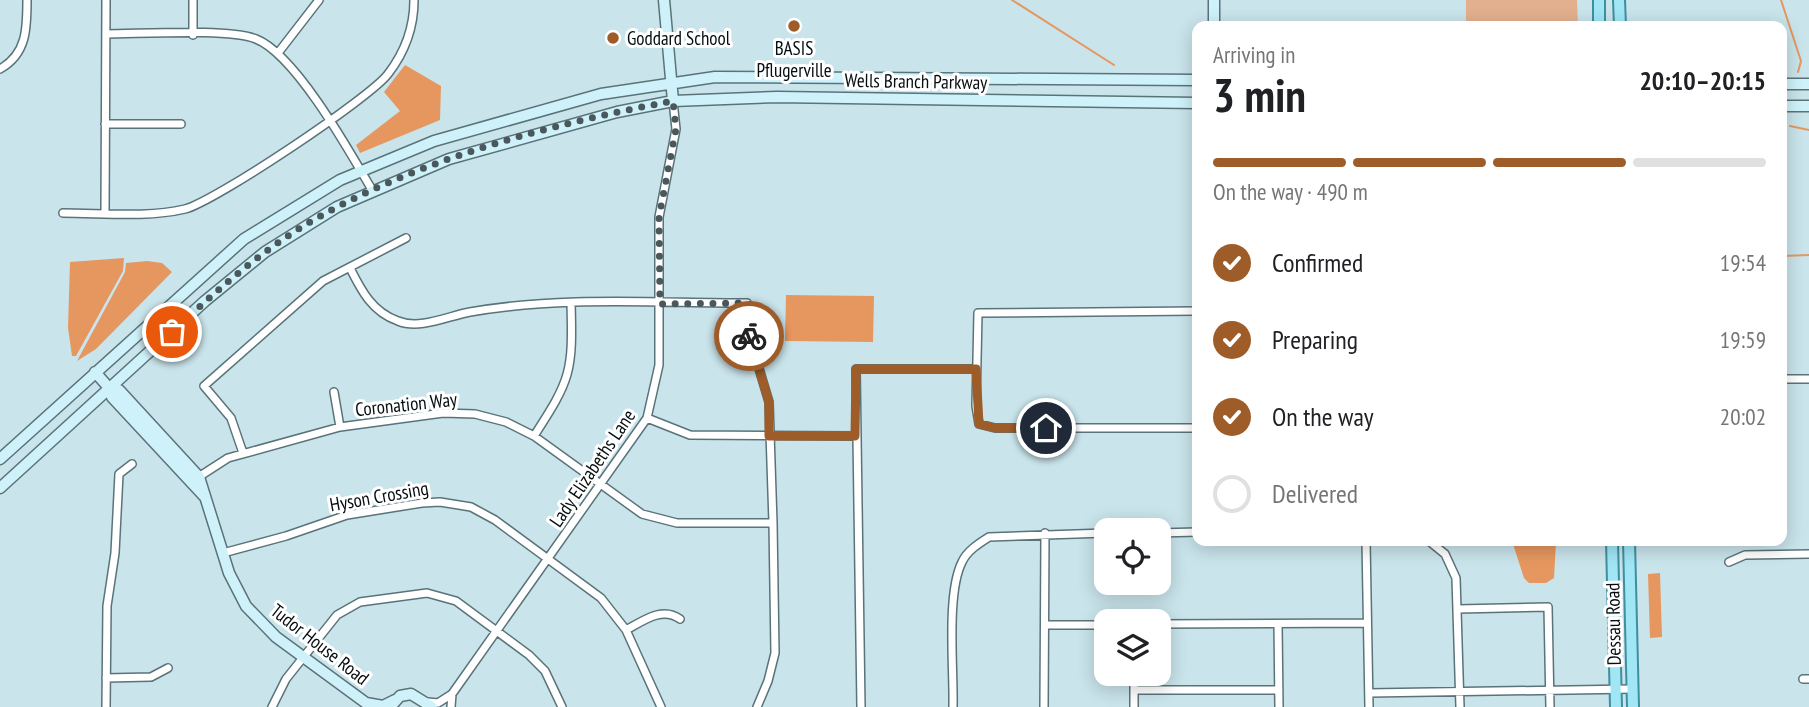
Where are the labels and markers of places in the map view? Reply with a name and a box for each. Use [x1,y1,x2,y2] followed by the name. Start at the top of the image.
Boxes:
[786,18,802,34] marker: BASIS Pflugerville
[627,26,731,50] place label: Goddard School
[605,30,621,46] marker: Goddard School
[756,36,832,82] place label: BASIS Pflugerville
[142,302,202,362] pin
[1016,398,1076,458] pin

